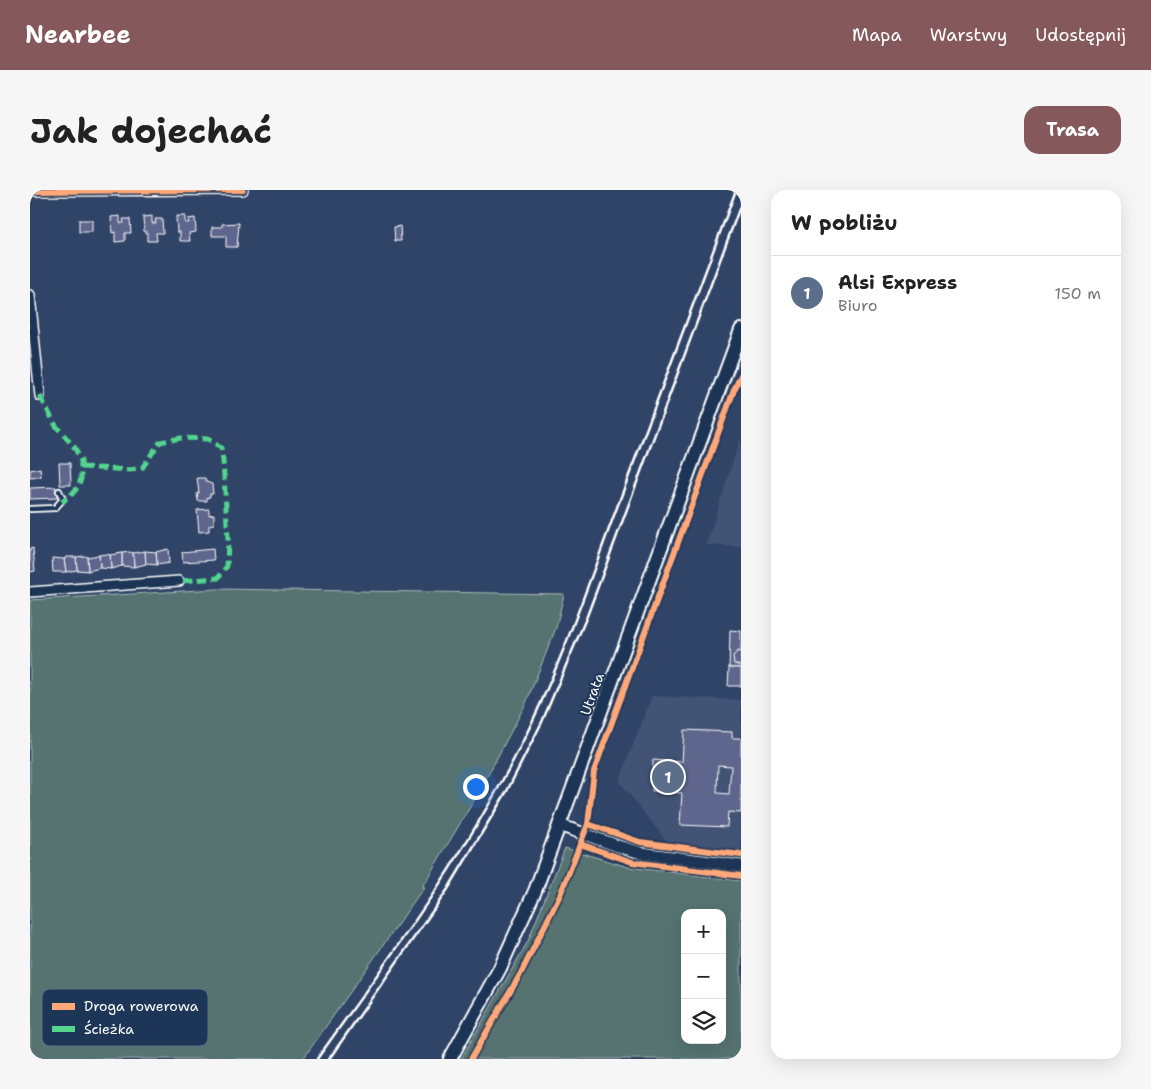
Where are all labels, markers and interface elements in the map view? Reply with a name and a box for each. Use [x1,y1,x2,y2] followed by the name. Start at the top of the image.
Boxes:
[25,19,131,51] text: Nearbee
[852,23,902,47] text: Mapa
[930,23,1007,47] text: Warstwy
[1035,23,1126,47] text: Udostępnij
[1024,106,1121,154] button: Trasa
[30,107,272,154] text: Jak dojechać
[791,209,898,237] text: W pobliżu
[838,270,957,295] text: Alsi Express
[803,283,811,304] text: 1
[1054,283,1101,304] text: 150 m
[838,295,877,316] text: Biuro
[576,670,608,718] street label: Utrata
[652,758,684,796] pin: 1
[463,774,489,800] your location
[681,909,726,1044] map controls
[681,909,726,954] button: +
[681,954,726,999] button: −
[42,989,208,1046] legend
[84,997,199,1015] text: Droga rowerowa
[681,999,726,1044] button: layers
[84,1020,134,1038] text: Ścieżka

